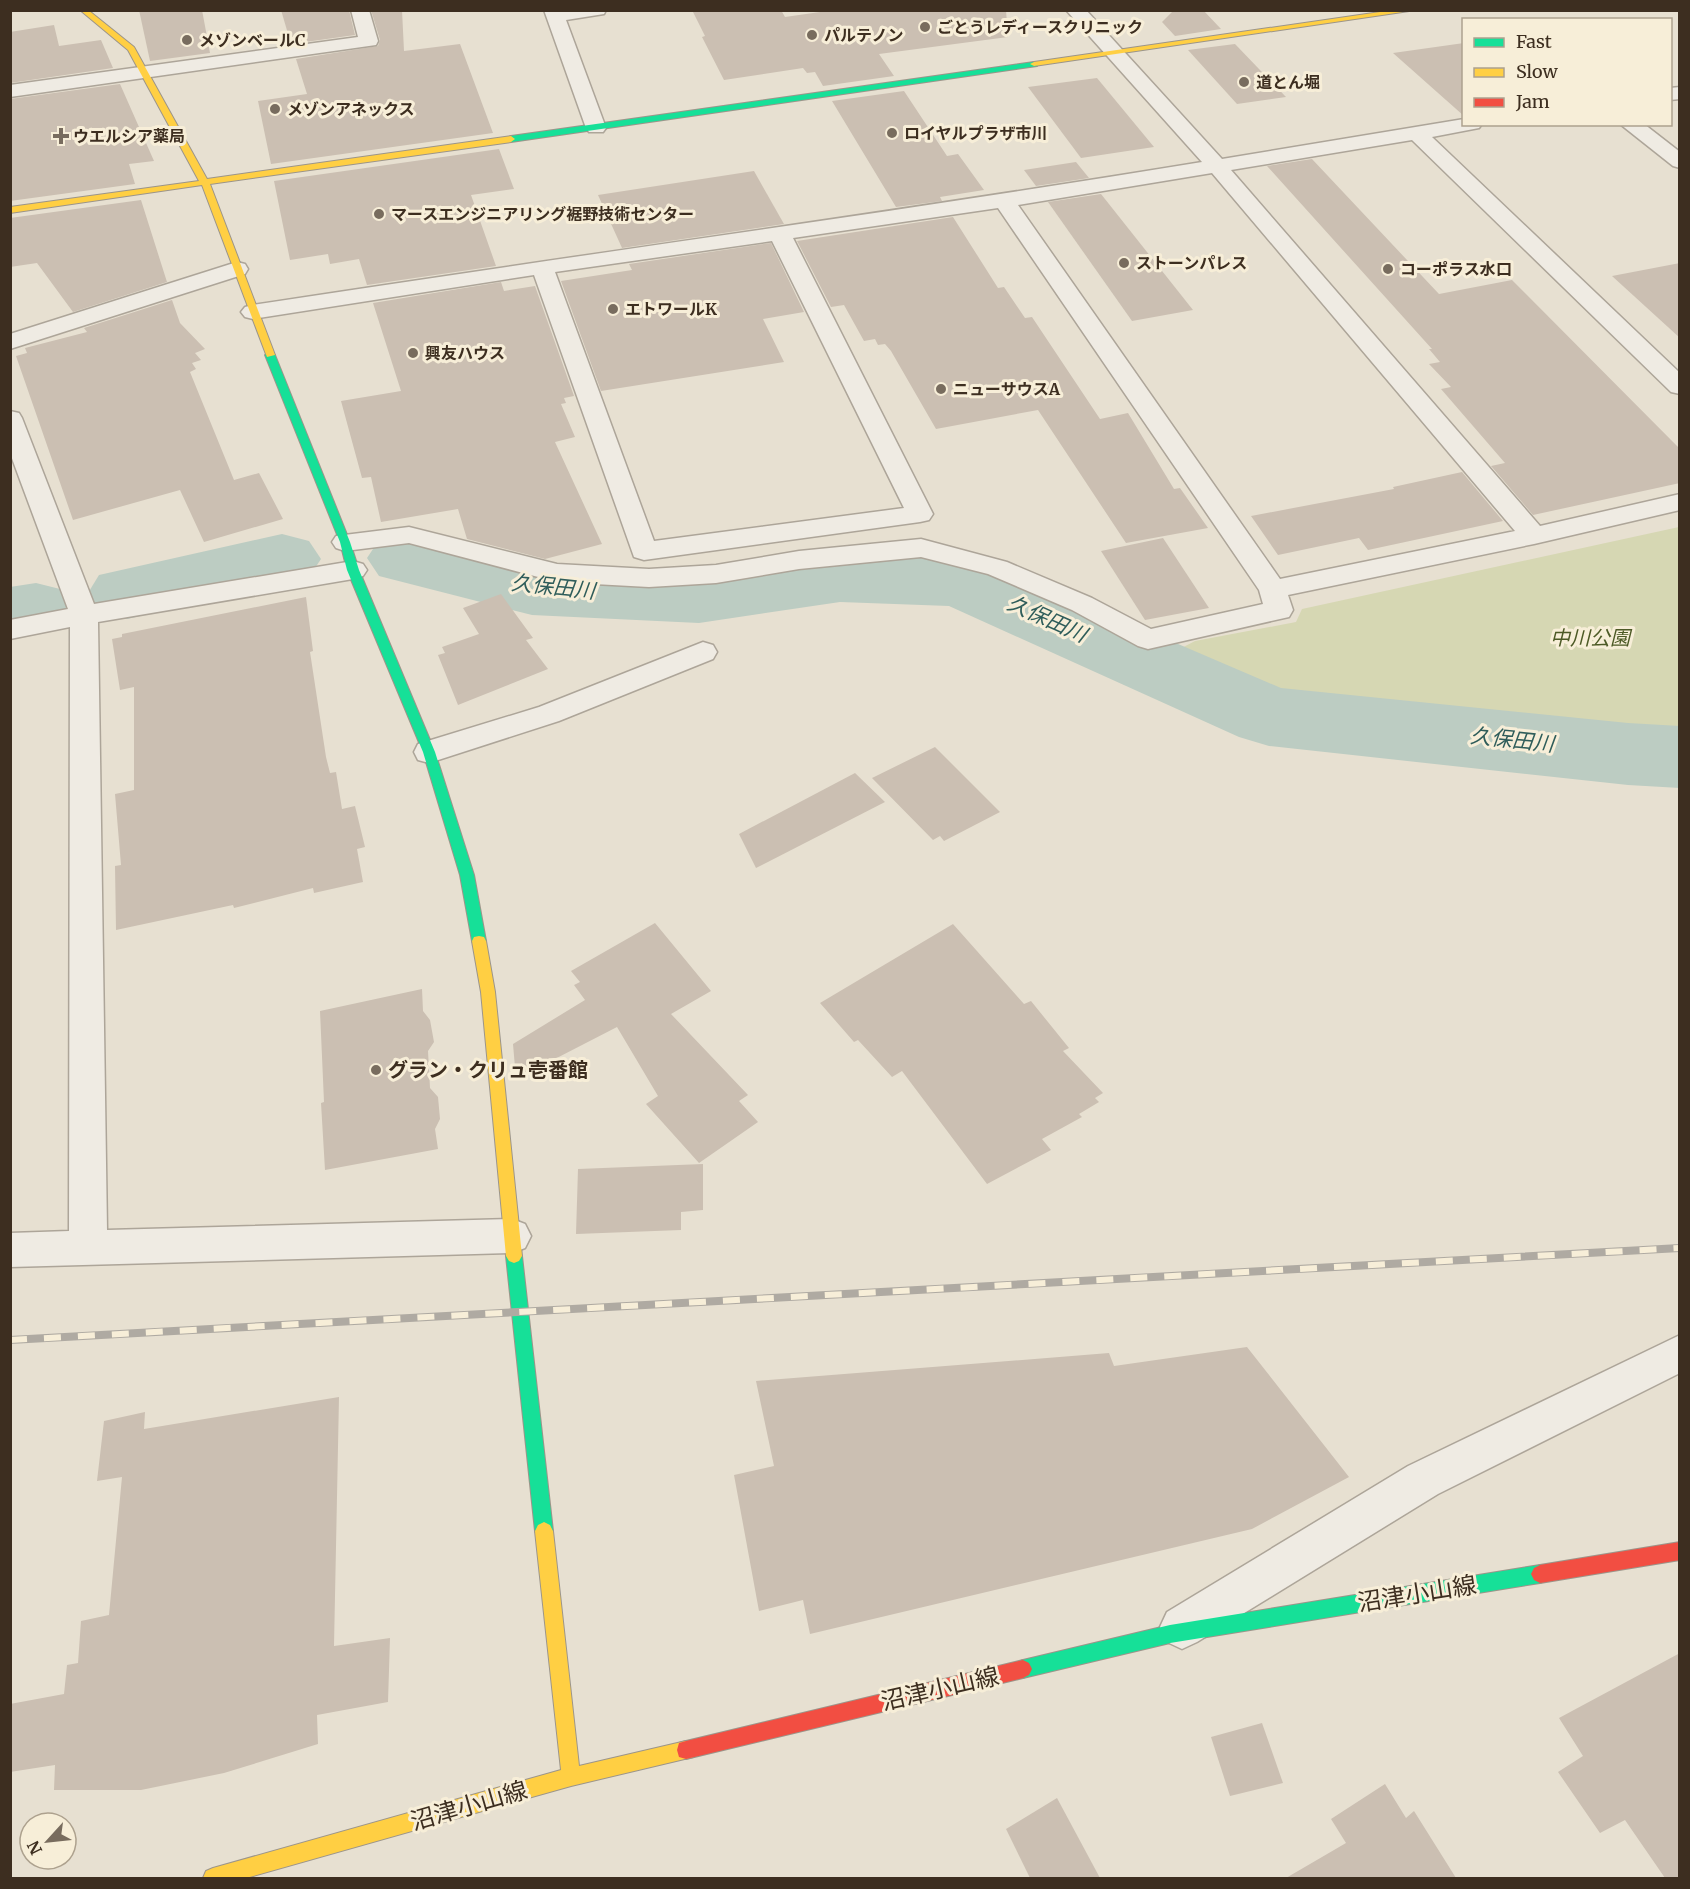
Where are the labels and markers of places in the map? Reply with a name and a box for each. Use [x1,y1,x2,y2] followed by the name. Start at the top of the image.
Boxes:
[937,17,1143,37] place label: ごとうレディースクリニック
[918,20,932,34] marker: ごとうレディースクリニック
[824,25,904,45] place label: パルテノン
[805,28,819,42] marker: パルテノン
[199,30,306,50] place label: メゾンベールC
[180,33,194,47] marker: メゾンベールC
[1256,72,1320,92] place label: 道とん堀
[1237,75,1251,89] marker: 道とん堀
[287,99,415,119] place label: メゾンアネックス
[268,102,282,116] marker: メゾンアネックス
[904,123,1048,143] place label: ロイヤルプラザ市川
[73,126,185,146] place label: ウエルシア薬局
[885,126,899,140] marker: ロイヤルプラザ市川
[54,129,68,143] marker: ウエルシア薬局
[391,204,694,224] place label: マースエンジニアリング裾野技術センター
[372,207,386,221] marker: マースエンジニアリング裾野技術センター
[1136,253,1247,273] place label: ストーンパレス
[1117,256,1131,270] marker: ストーンパレス
[1400,259,1512,279] place label: コーポラス水口
[1381,262,1395,276] marker: コーポラス水口
[625,299,717,319] place label: エトワールK
[606,302,620,316] marker: エトワールK
[425,343,505,363] place label: 興友ハウス
[406,346,420,360] marker: 興友ハウス
[953,379,1061,399] place label: ニューサウスA
[934,382,948,396] marker: ニューサウスA
[388,1057,588,1082] place label: グラン・クリュ壱番館
[369,1063,383,1077] marker: グラン・クリュ壱番館

